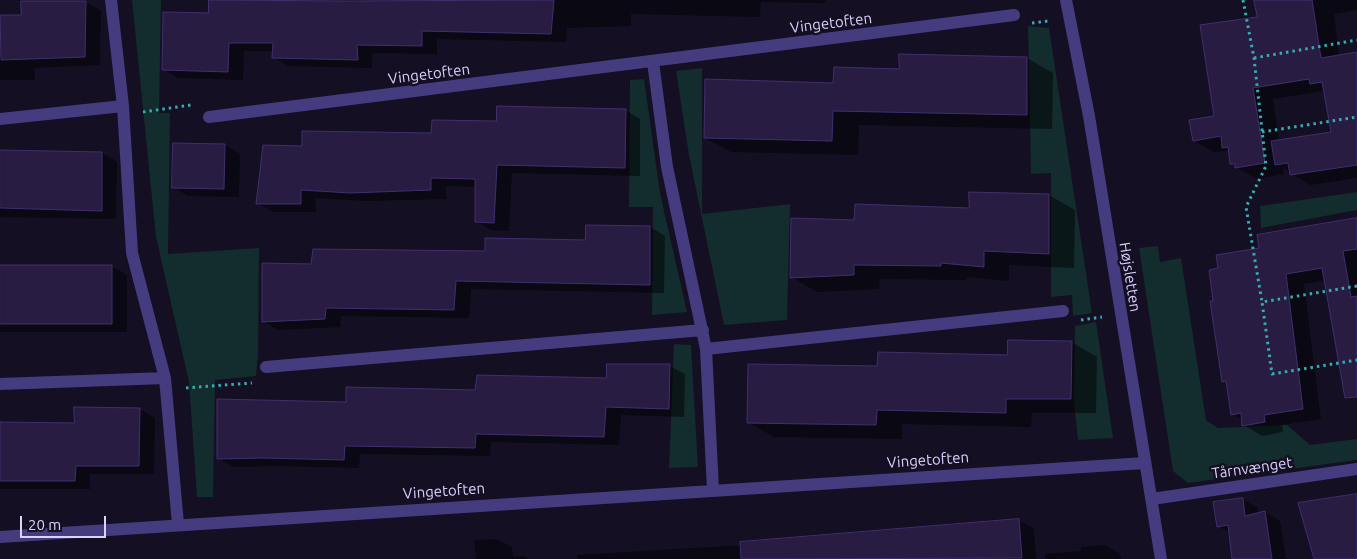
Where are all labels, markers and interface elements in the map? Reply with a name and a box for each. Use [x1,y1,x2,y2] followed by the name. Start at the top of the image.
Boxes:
[789,9,873,37] street label: Vingetoften
[387,60,471,88] street label: Vingetoften
[1116,241,1144,313] street label: Højsletten
[886,448,970,472] street label: Vingetoften
[1211,453,1293,483] street label: Tårnvænget
[402,479,486,503] street label: Vingetoften
[22,506,109,538] scale bar
[28,516,61,533] text: 20 m

